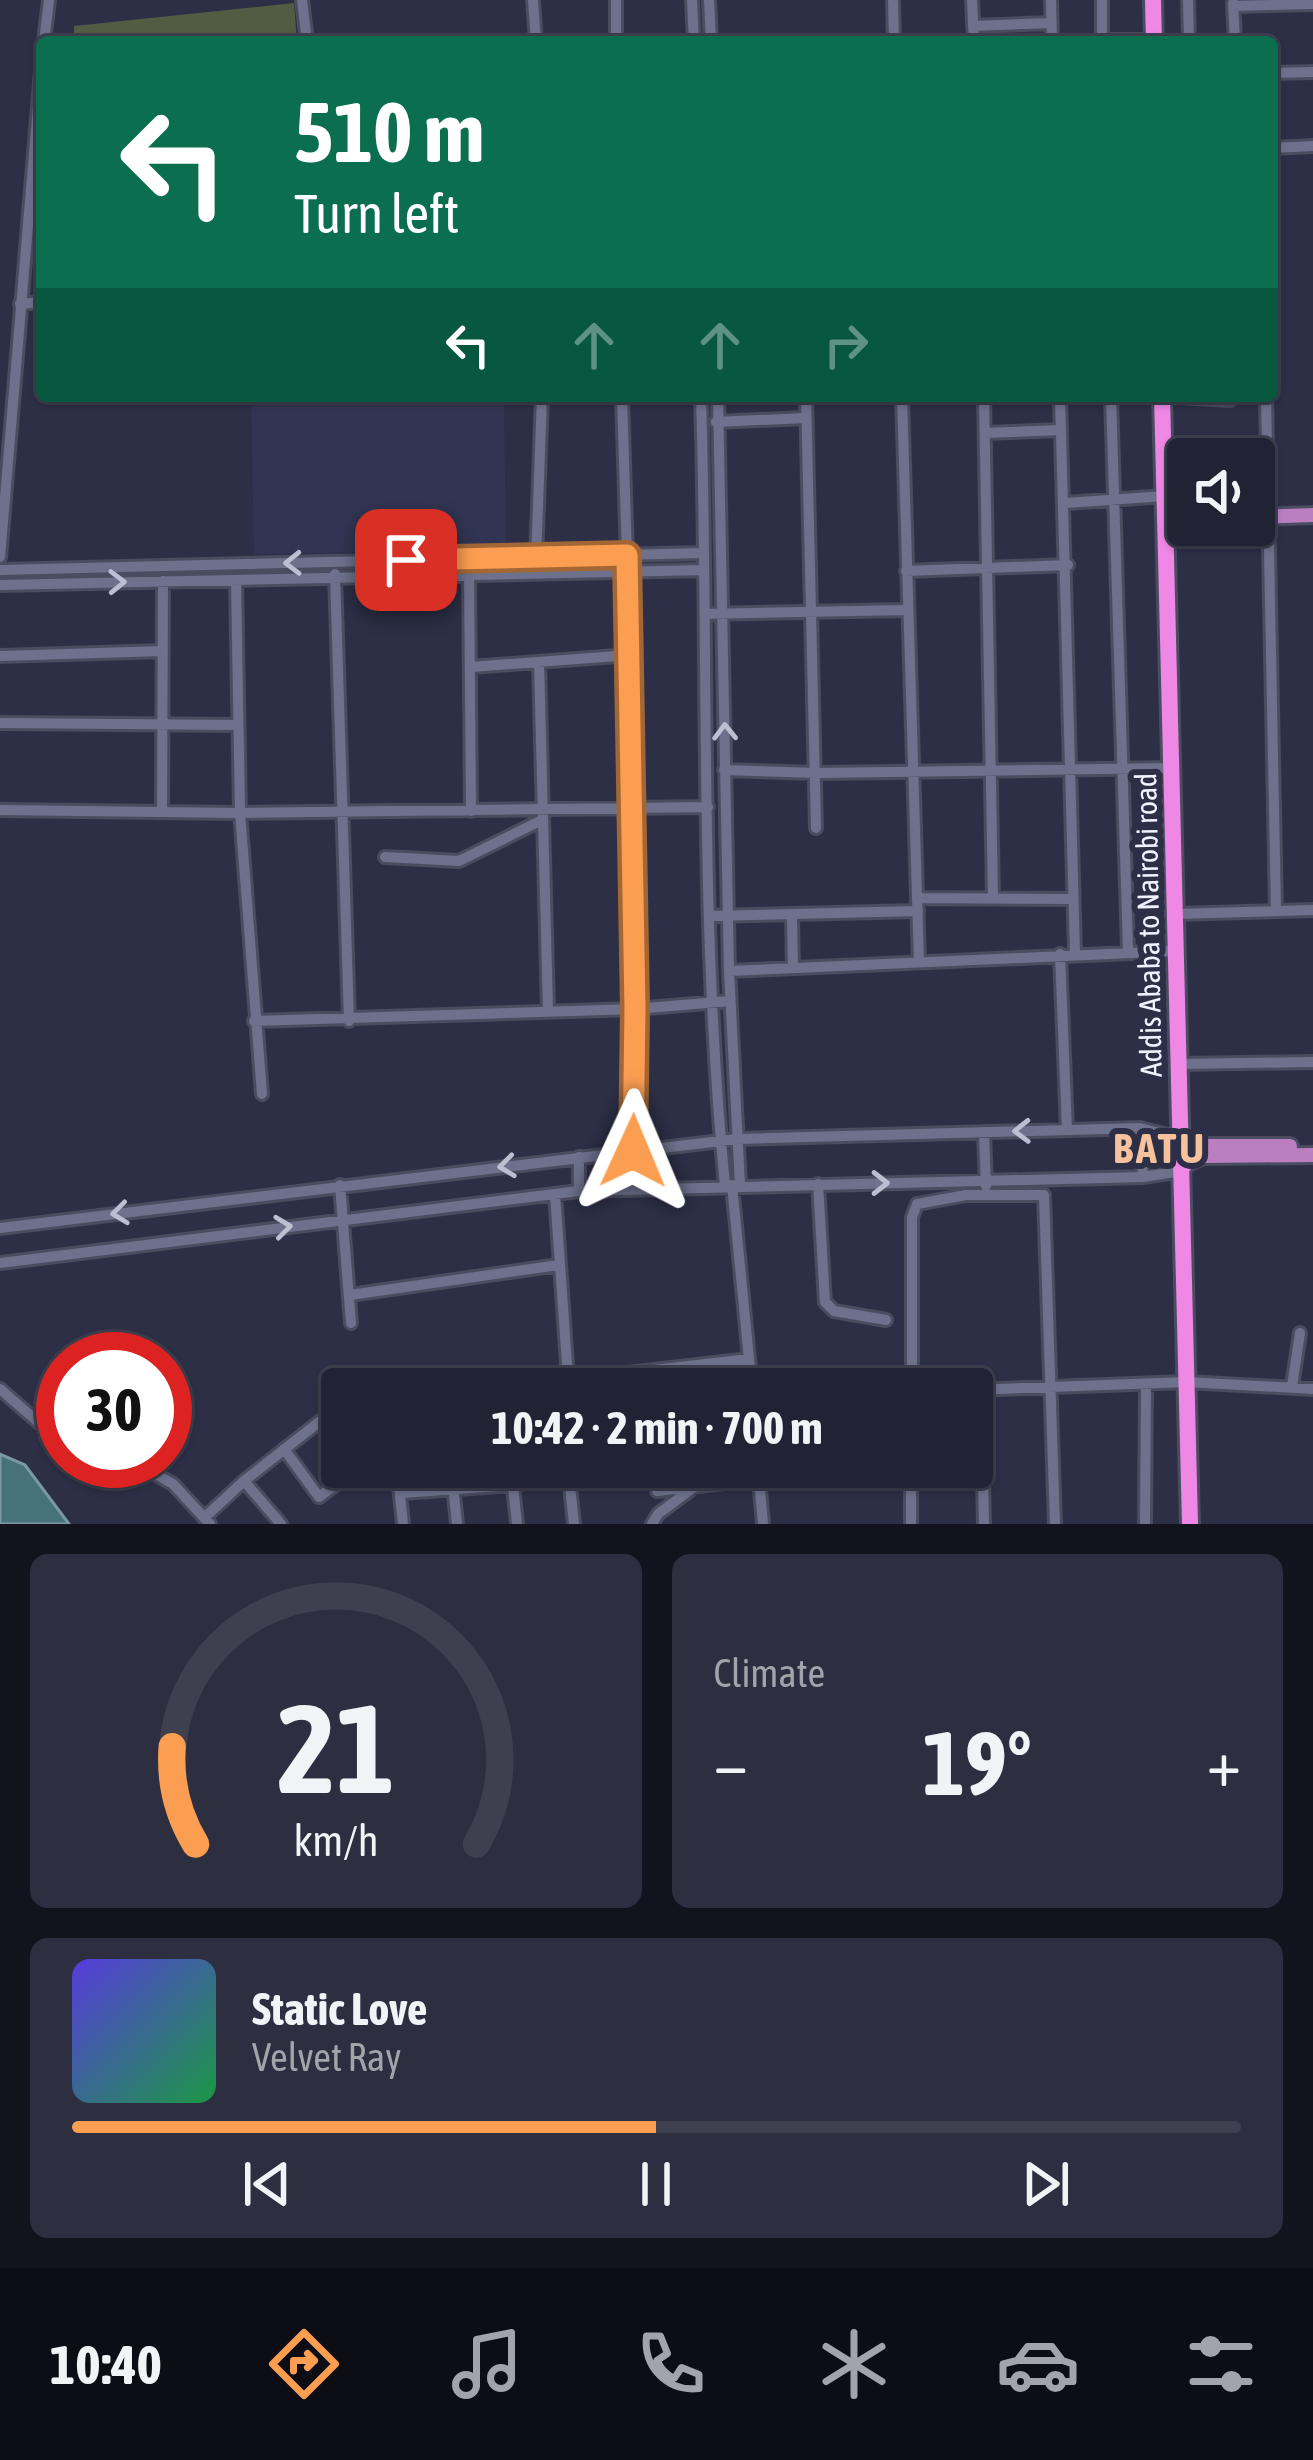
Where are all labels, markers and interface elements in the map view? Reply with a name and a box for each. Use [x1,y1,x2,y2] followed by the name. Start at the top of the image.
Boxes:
[96,84,252,240] icon: left
[294,84,484,180] text: 510 m
[294,183,459,244] text: Turn left
[435,312,501,378] icon: left
[561,312,627,378] icon: ahead
[687,312,753,378] icon: ahead
[813,312,879,378] icon: right
[1167,438,1275,546] map controls
[1167,438,1275,546] button: sound
[355,509,457,611] pin
[373,527,439,593] icon: arrive
[283,549,302,575] one-way arrow
[108,570,127,596] one-way arrow
[712,722,738,741] one-way arrow
[1128,773,1168,1077] street label: Addis Ababa to Nairobi road
[570,1088,696,1214] position arrow
[1012,1118,1031,1144] one-way arrow
[1113,1124,1207,1172] district label: BATU
[497,1152,517,1178] one-way arrow
[872,1170,890,1196] one-way arrow
[110,1200,130,1226] one-way arrow
[273,1215,293,1241] one-way arrow
[36,1332,192,1488] speed limit sign: 30
[491,1402,823,1454] text: 10:42 · 2 min · 700 m
[714,1651,825,1695] text: Climate
[277,1676,394,1819] text: 21
[923,1711,1032,1814] text: 19°
[714,1724,748,1800] text: −
[1207,1724,1241,1800] text: +
[293,1816,378,1865] text: km/h
[252,1983,428,2035] text: Static Love
[252,2035,401,2079] text: Velvet Ray
[234,2151,300,2217] icon: previous
[623,2151,689,2217] icon: pause
[1013,2151,1079,2217] icon: next
[262,2322,346,2406] icon: directions
[445,2322,529,2406] icon: music
[629,2322,713,2406] icon: phone
[812,2322,896,2406] icon: climate
[996,2322,1080,2406] icon: car
[1179,2322,1263,2406] icon: filters
[50,2334,162,2395] text: 10:40

